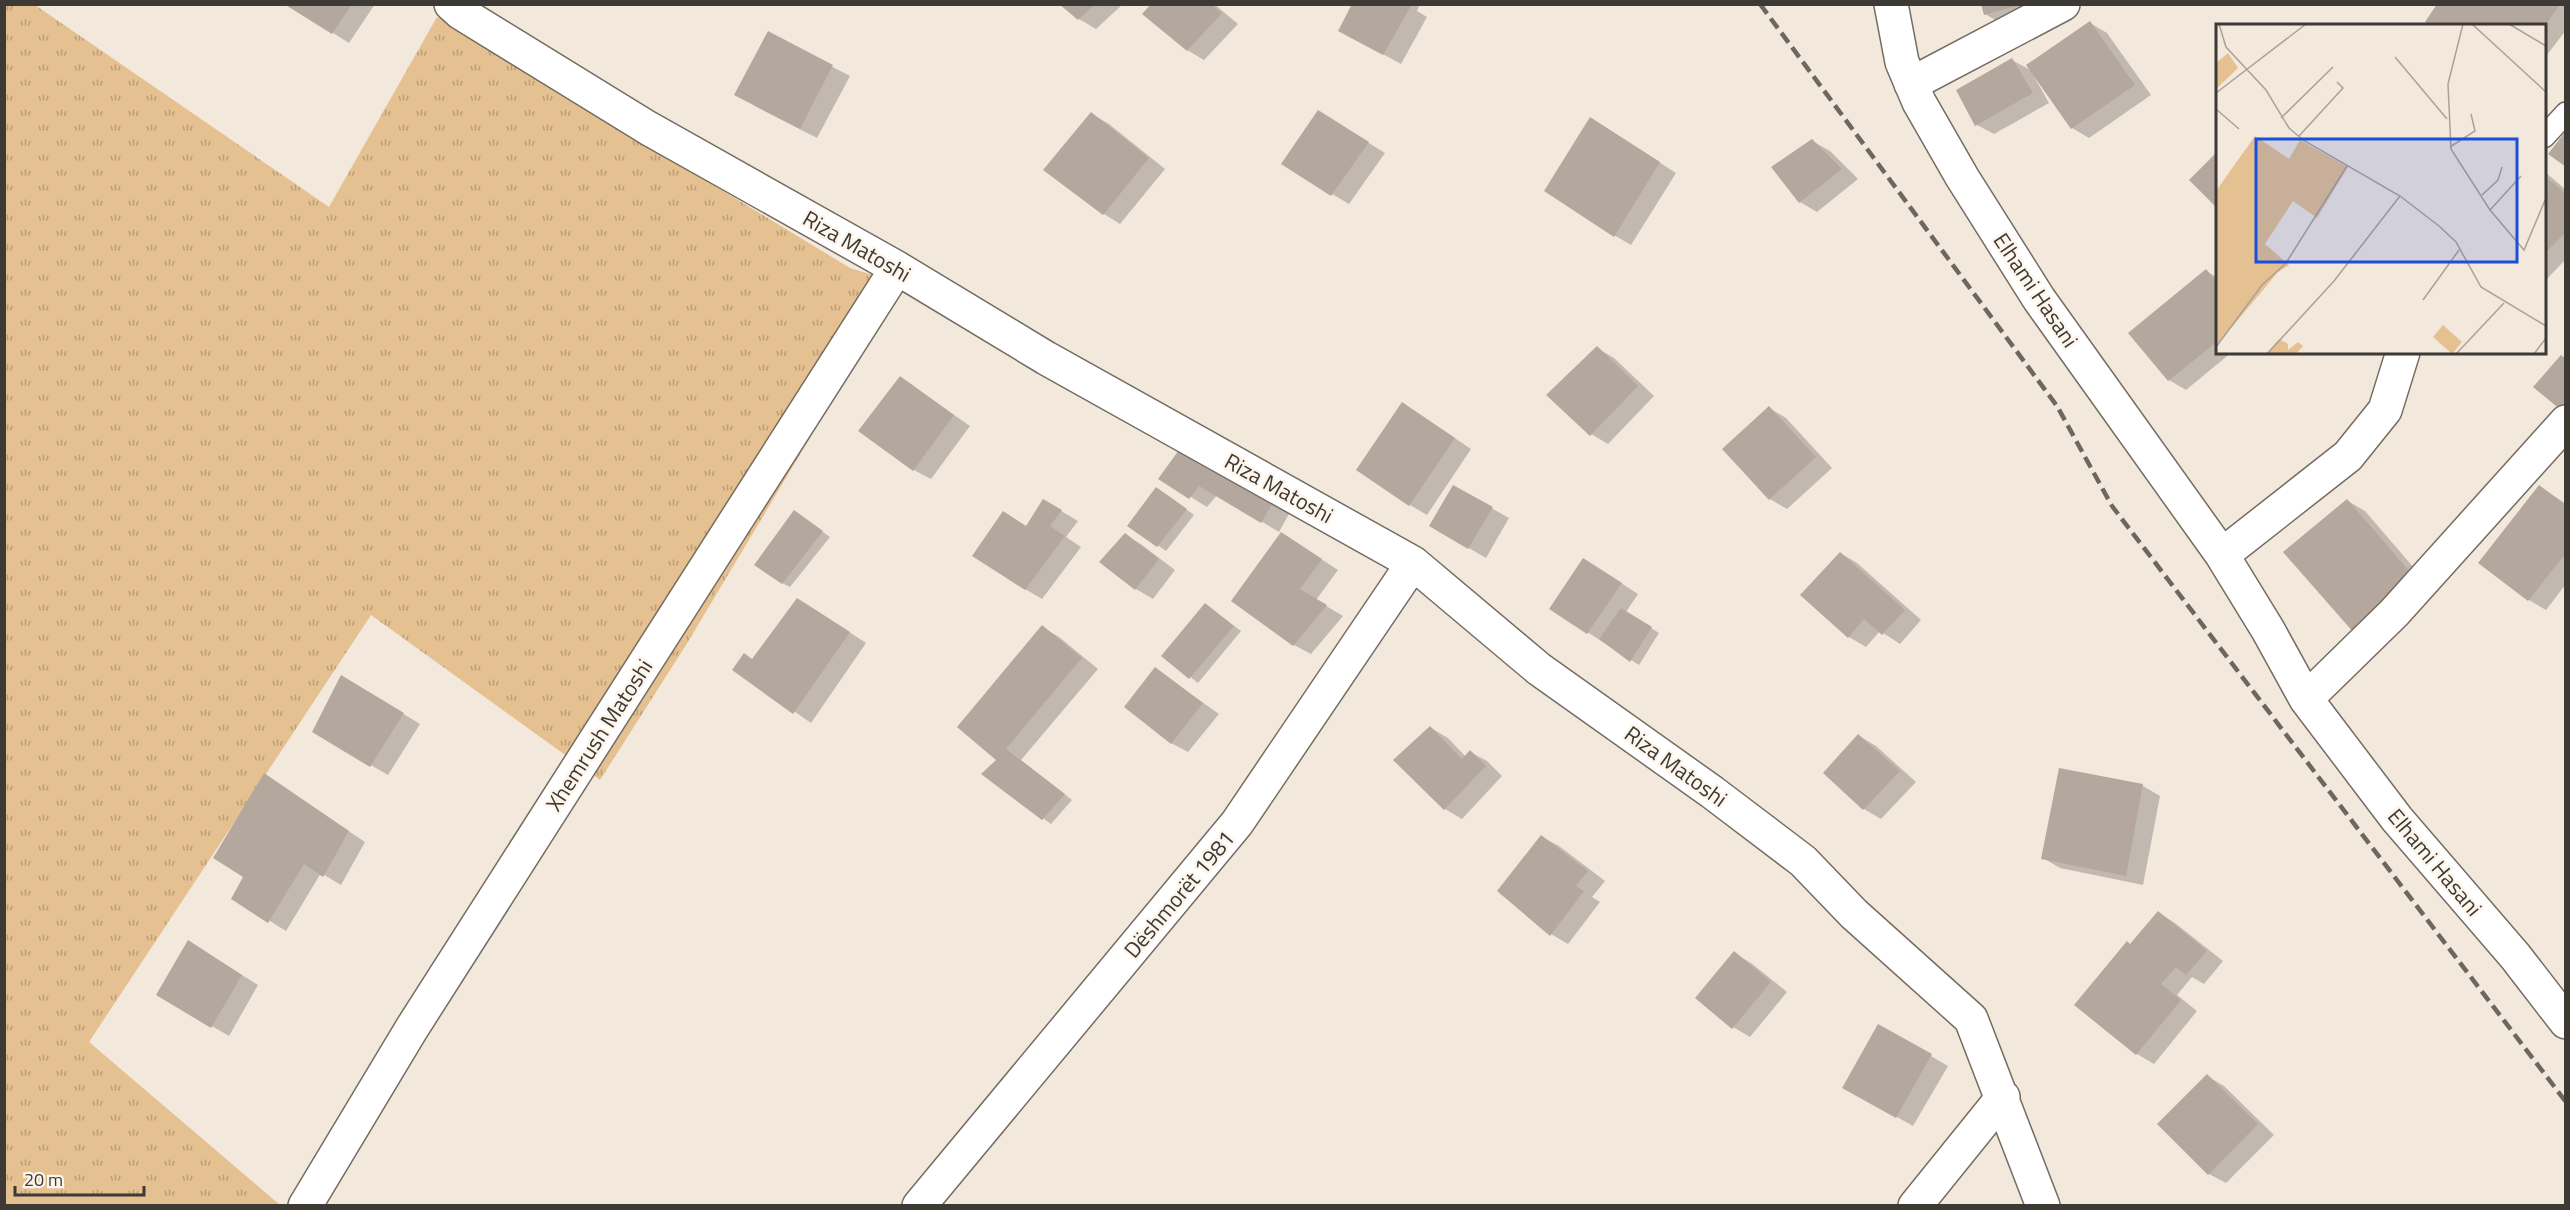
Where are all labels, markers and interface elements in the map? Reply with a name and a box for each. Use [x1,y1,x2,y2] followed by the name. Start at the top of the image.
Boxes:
[2216,24,2546,354] inset map
[797,201,917,291] street label: Riza Matoshi
[1985,226,2087,354] street label: Elhami Hasani
[1218,444,1340,532] street label: Riza Matoshi
[537,652,661,818] street label: Xhemrush Matoshi
[1617,717,1735,815] street label: Riza Matoshi
[2380,801,2490,923] street label: Elhami Hasani
[1115,823,1243,965] street label: Dëshmorët 1981
[15,1159,144,1197] scale bar
[24,1166,63,1193] text: 20 m

